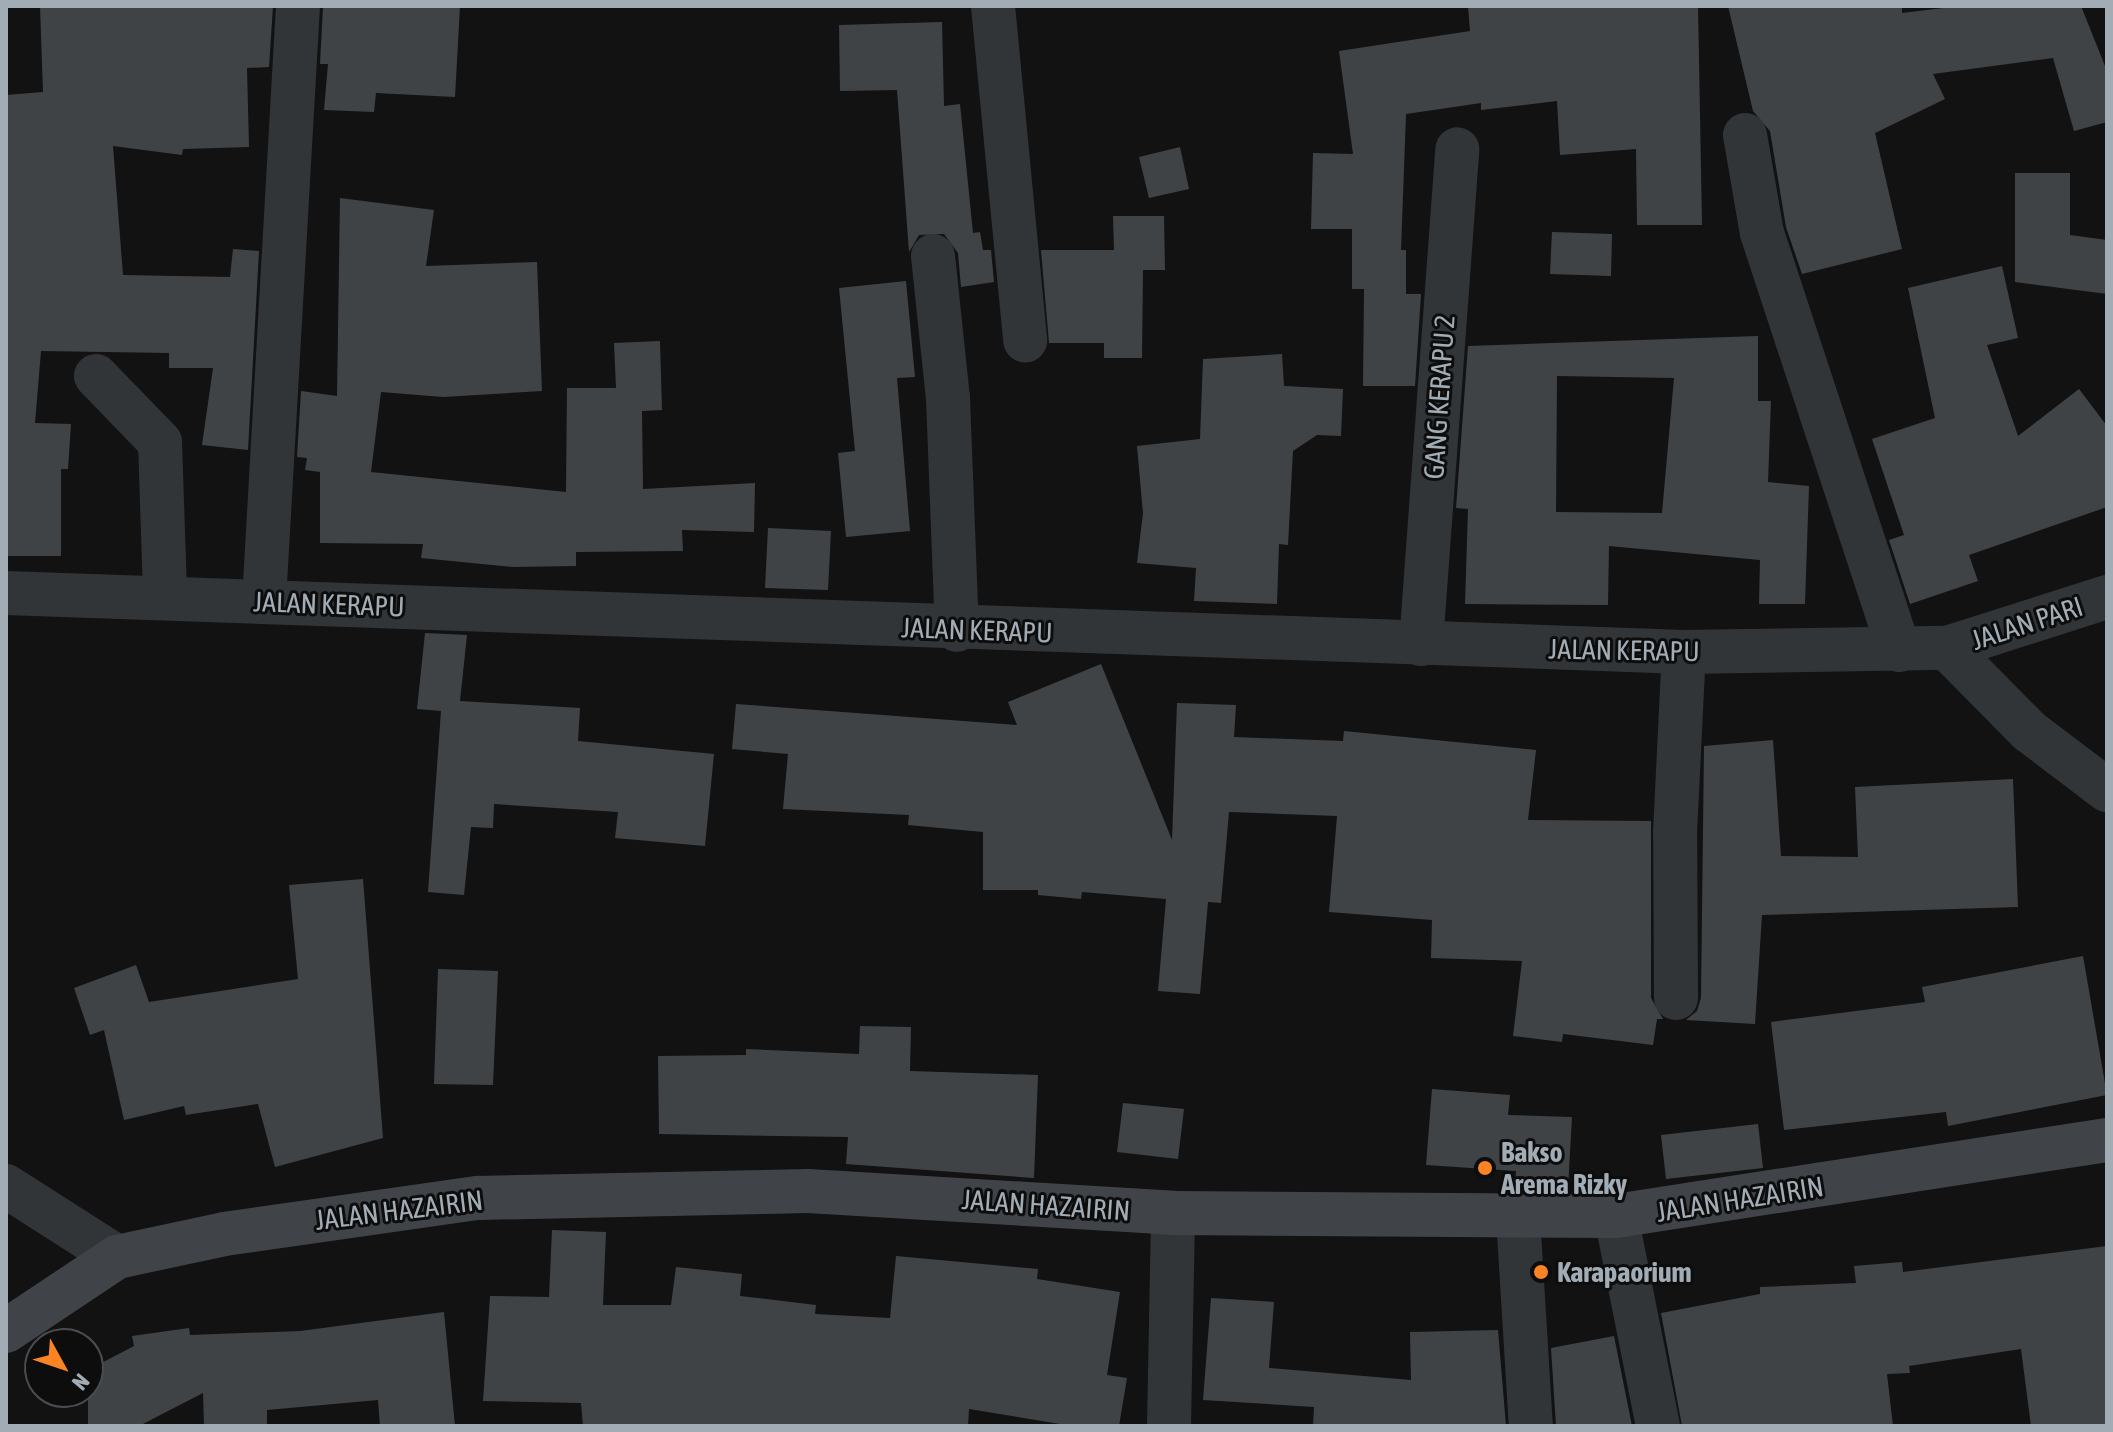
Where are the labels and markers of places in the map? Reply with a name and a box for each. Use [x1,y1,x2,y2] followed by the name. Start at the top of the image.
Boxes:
[1501,1135,1627,1201] place label: Bakso Arema Rizky
[1476,1159,1494,1177] marker: Bakso Arema Rizky
[1557,1255,1692,1289] place label: Karapaorium
[1532,1263,1550,1281] marker: Karapaorium

